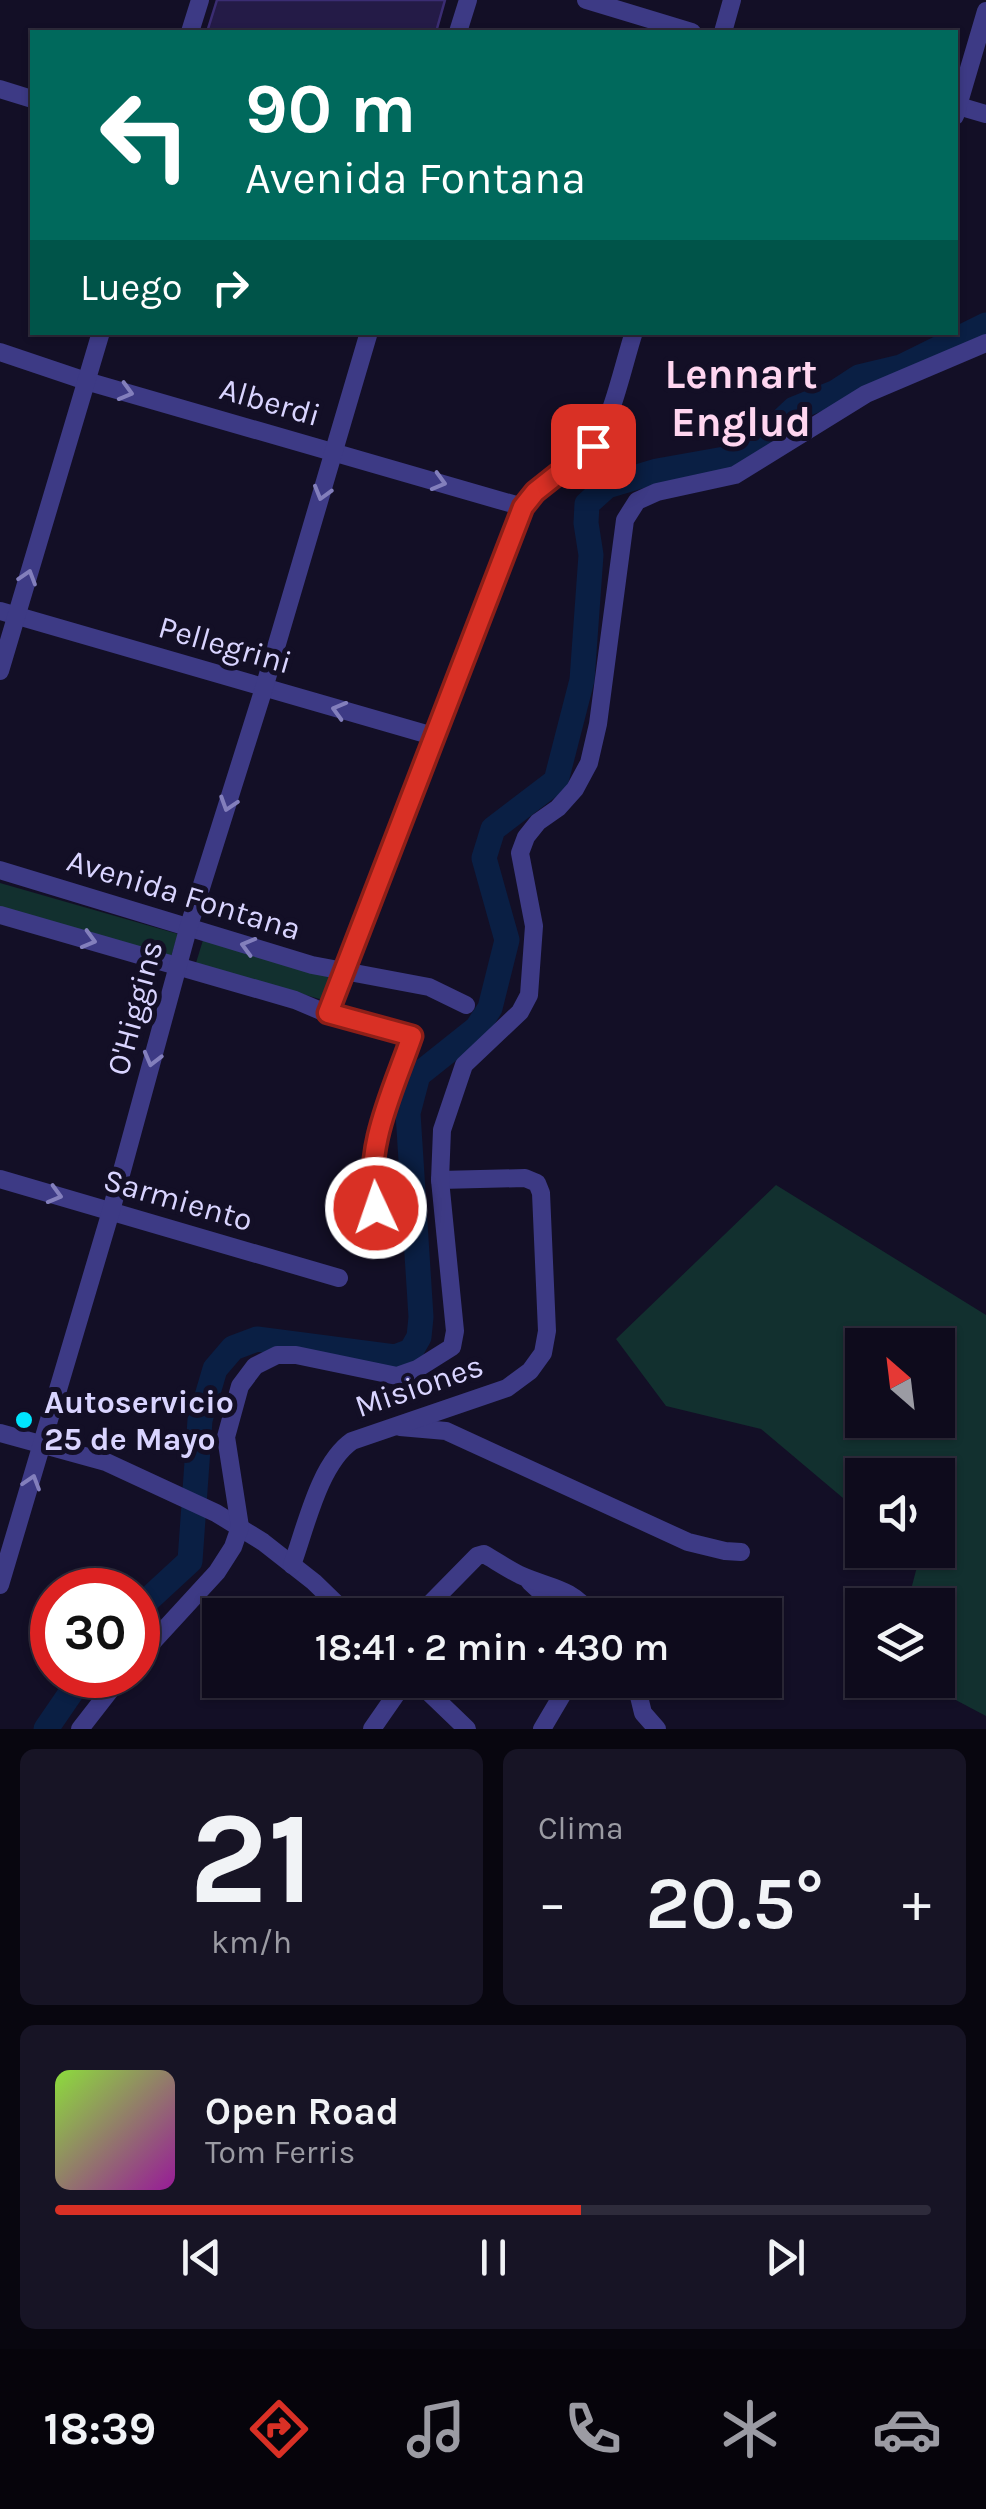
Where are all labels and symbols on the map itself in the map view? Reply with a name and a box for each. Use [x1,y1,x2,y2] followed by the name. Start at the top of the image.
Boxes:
[665,349,817,447] district label: Lennart Englud
[215,370,325,434] street label: Alberdi
[117,380,134,401] one-way arrow
[551,404,636,489] pin
[429,470,446,491] one-way arrow
[313,484,334,501] one-way arrow
[16,570,37,587] one-way arrow
[154,608,296,682] street label: Pellegrini
[331,700,348,721] one-way arrow
[219,795,239,812] one-way arrow
[63,842,305,948] street label: Avenida Fontana
[80,929,97,950] one-way arrow
[99,937,171,1079] street label: O'Higgins
[240,937,257,958] one-way arrow
[143,1050,164,1067] one-way arrow
[324,1156,428,1260] position arrow
[99,1161,257,1239] street label: Sarmiento
[46,1183,63,1204] one-way arrow
[845,1328,955,1438] north arrow
[350,1347,488,1425] street label: Misiones
[44,1384,234,1458] place label: Autoservicio 25 de Mayo
[13,1409,35,1431] marker: Autoservicio 25 de Mayo
[20,1474,41,1491] one-way arrow
[30,1568,160,1698] speed limit sign: 30

